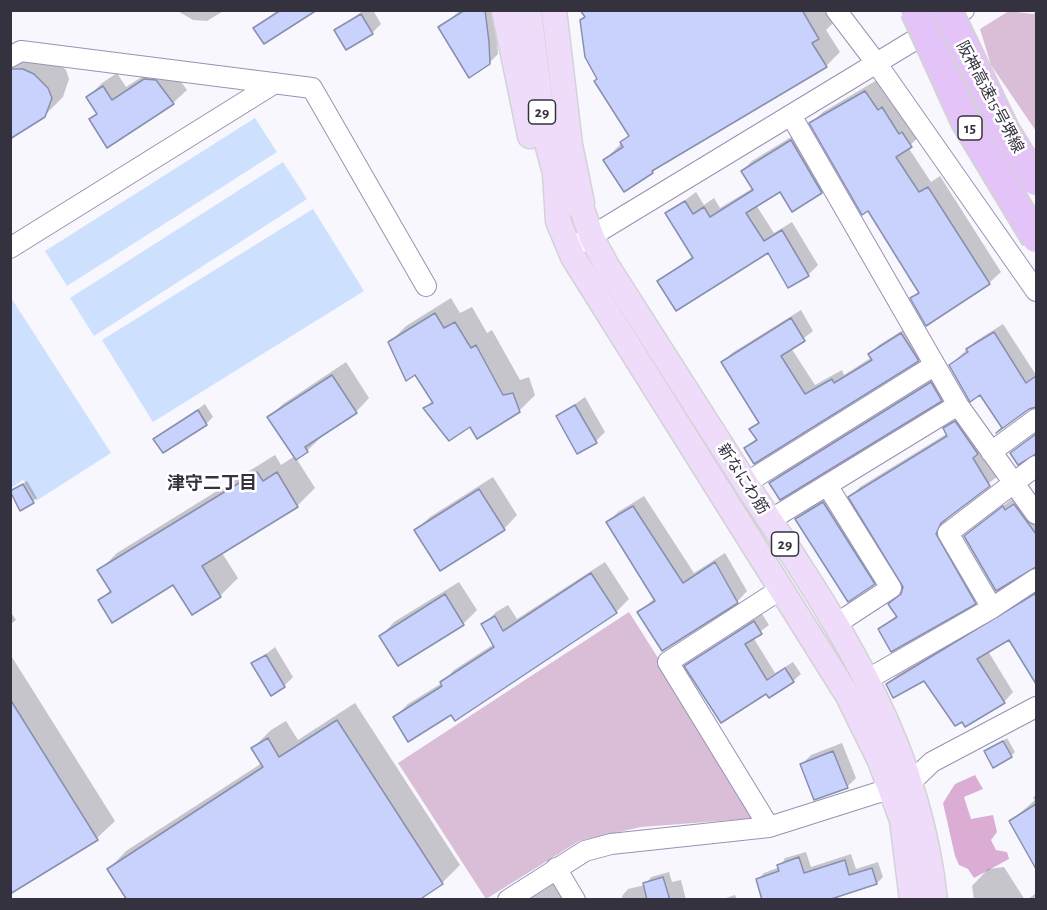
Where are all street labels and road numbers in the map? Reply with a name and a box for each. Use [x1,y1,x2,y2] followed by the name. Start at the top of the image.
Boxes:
[952,38,1028,156] street label: 阪神高速15号堺線
[528,100,556,124] road number: 29
[958,116,982,140] road number: 15
[713,440,773,518] street label: 新なにわ筋
[772,532,798,556] road number: 29

